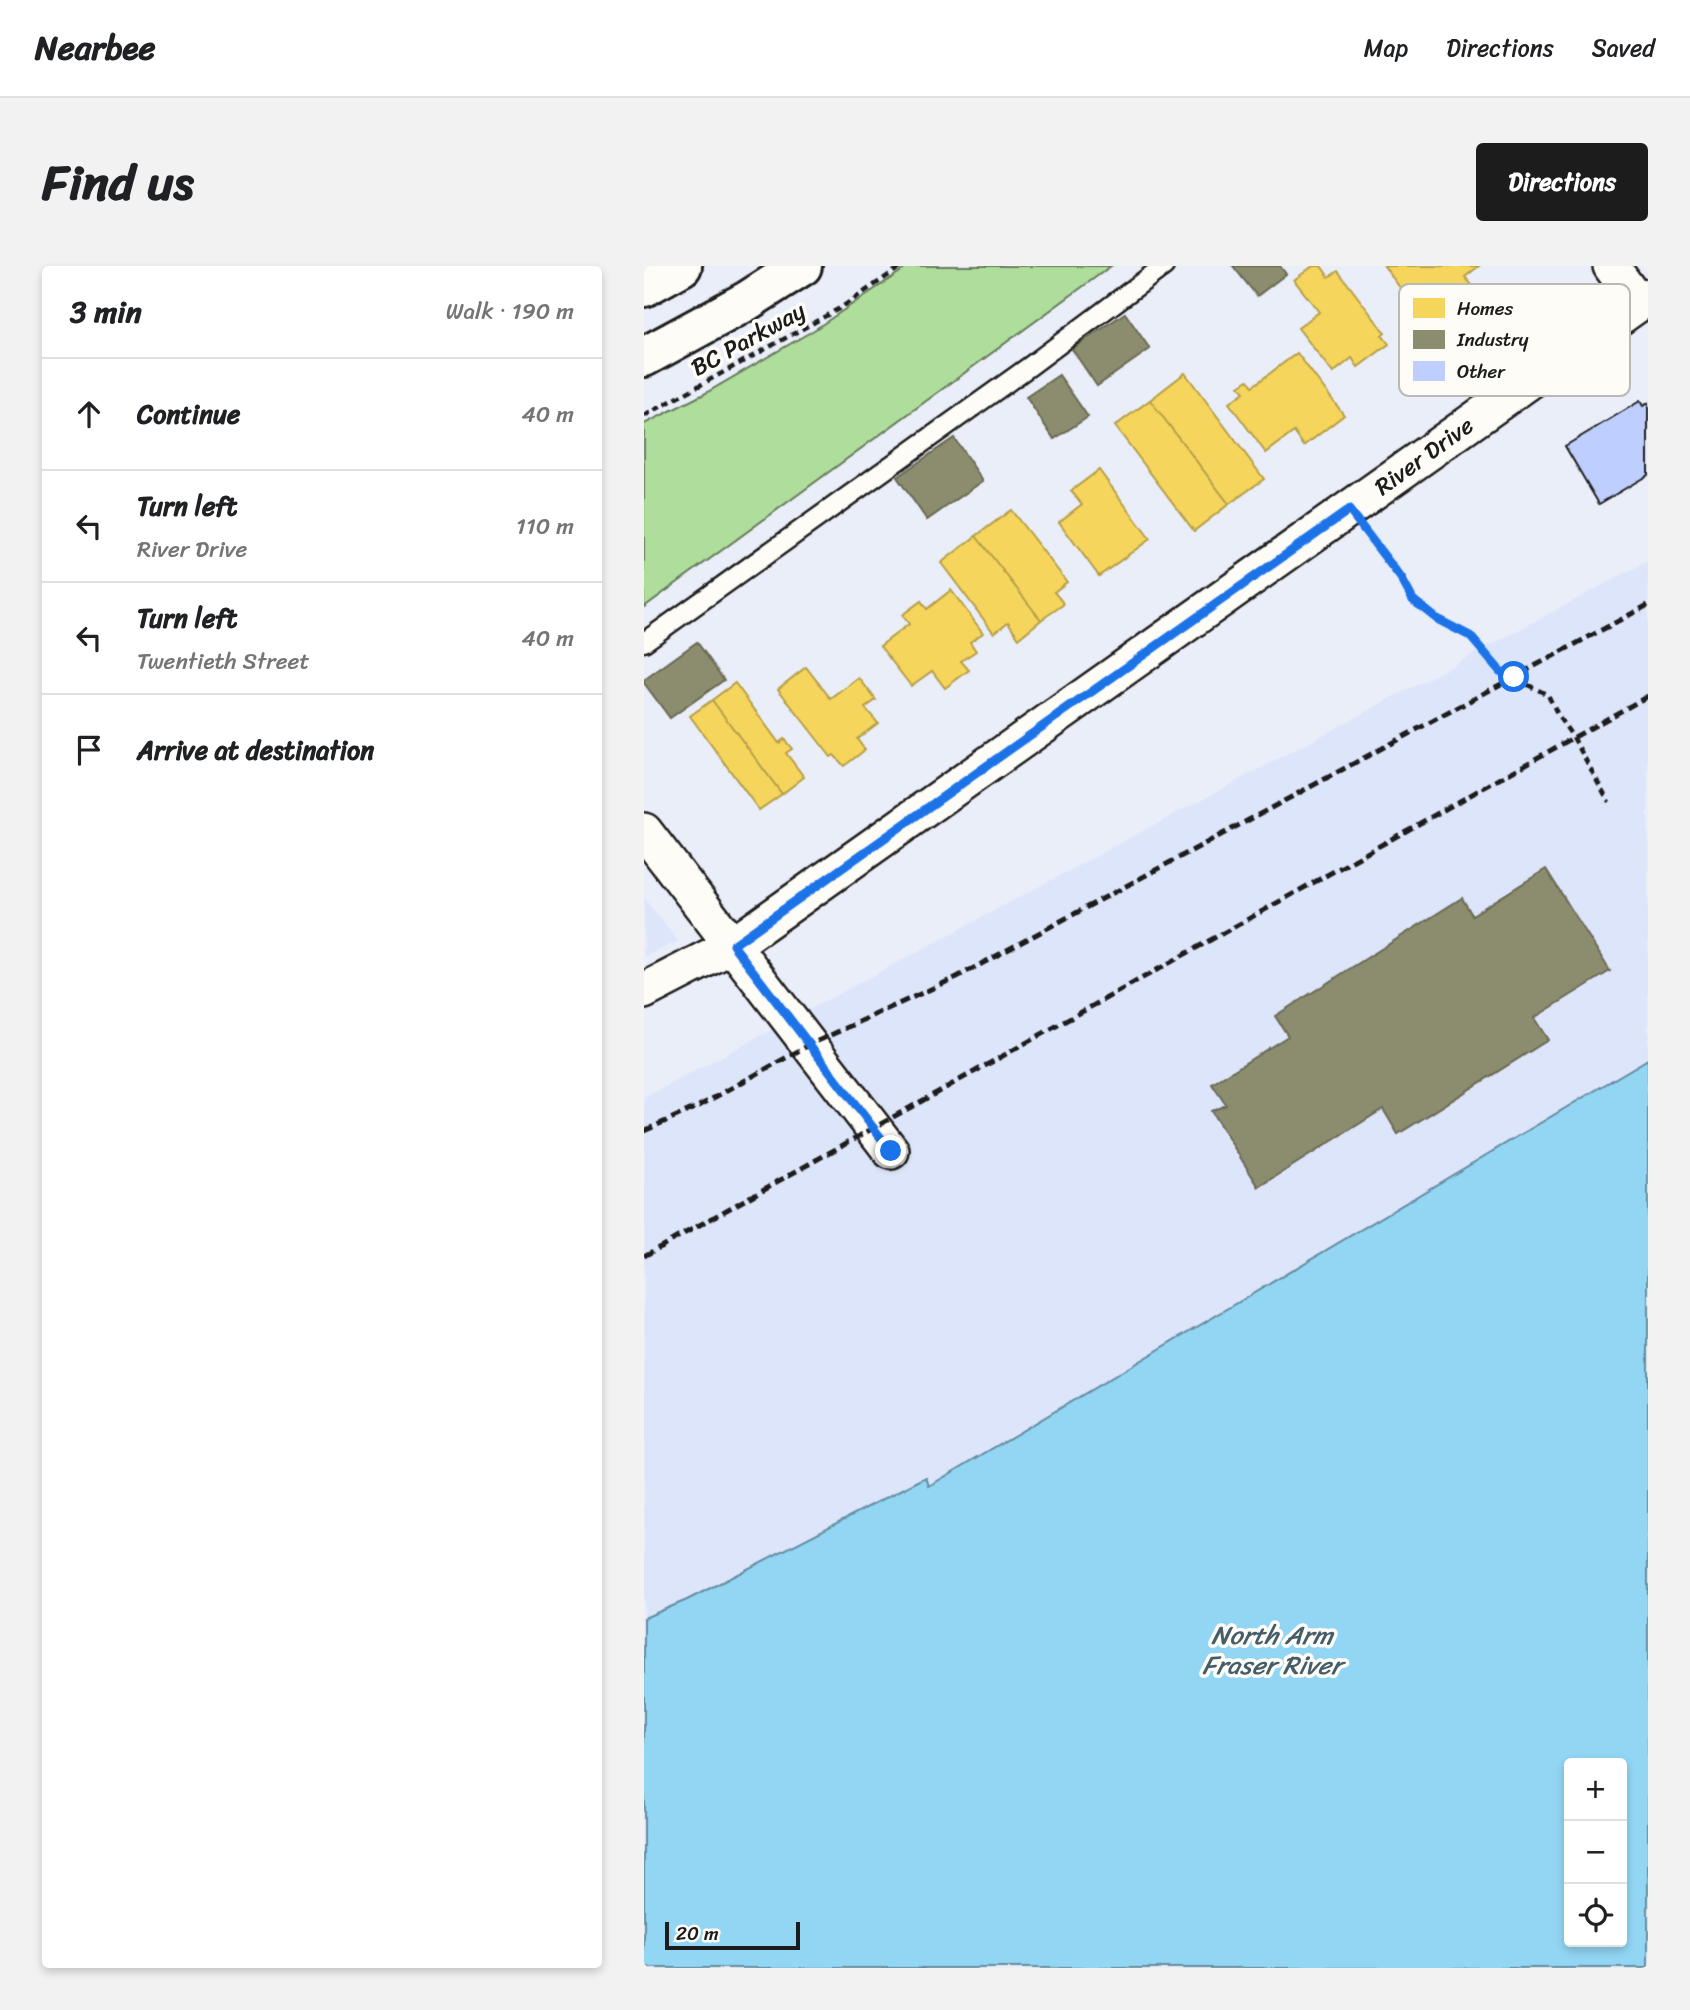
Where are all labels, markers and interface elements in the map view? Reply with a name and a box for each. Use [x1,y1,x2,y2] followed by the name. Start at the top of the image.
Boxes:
[35,19,155,77] text: Nearbee
[1364,27,1408,69] text: Map
[1446,27,1554,69] text: Directions
[1592,27,1655,69] text: Saved
[42,139,194,226] text: Find us
[1476,143,1648,221] button: Directions
[1399,284,1630,396] legend
[70,285,142,339] text: 3 min
[683,290,814,388] street label: BC Parkway
[446,291,574,332] text: Walk · 190 m
[1457,292,1513,325] text: Homes
[1456,323,1529,356] text: Industry
[1457,355,1506,388] text: Other
[137,391,240,437] text: Continue
[521,394,574,435] text: 40 m
[70,395,108,433] icon: ahead
[1365,405,1483,507] street label: River Drive
[137,483,237,529] text: Turn left
[516,506,574,547] text: 110 m
[70,507,108,545] icon: left
[137,529,247,570] text: River Drive
[137,595,237,641] text: Turn left
[521,618,574,659] text: 40 m
[70,619,108,657] icon: left
[137,641,309,682] text: Twentieth Street
[1498,661,1529,692] route start
[137,727,374,773] text: Arrive at destination
[70,731,108,769] icon: arrive
[875,1135,906,1166] route end
[1202,1612,1346,1688] water label: North Arm Fraser River
[1564,1758,1627,1947] map controls
[1564,1758,1627,1821] button: +
[1564,1821,1627,1884] button: −
[1564,1884,1627,1947] button: locate
[676,1917,719,1950] text: 20 m
[665,1919,800,1951] scale bar

